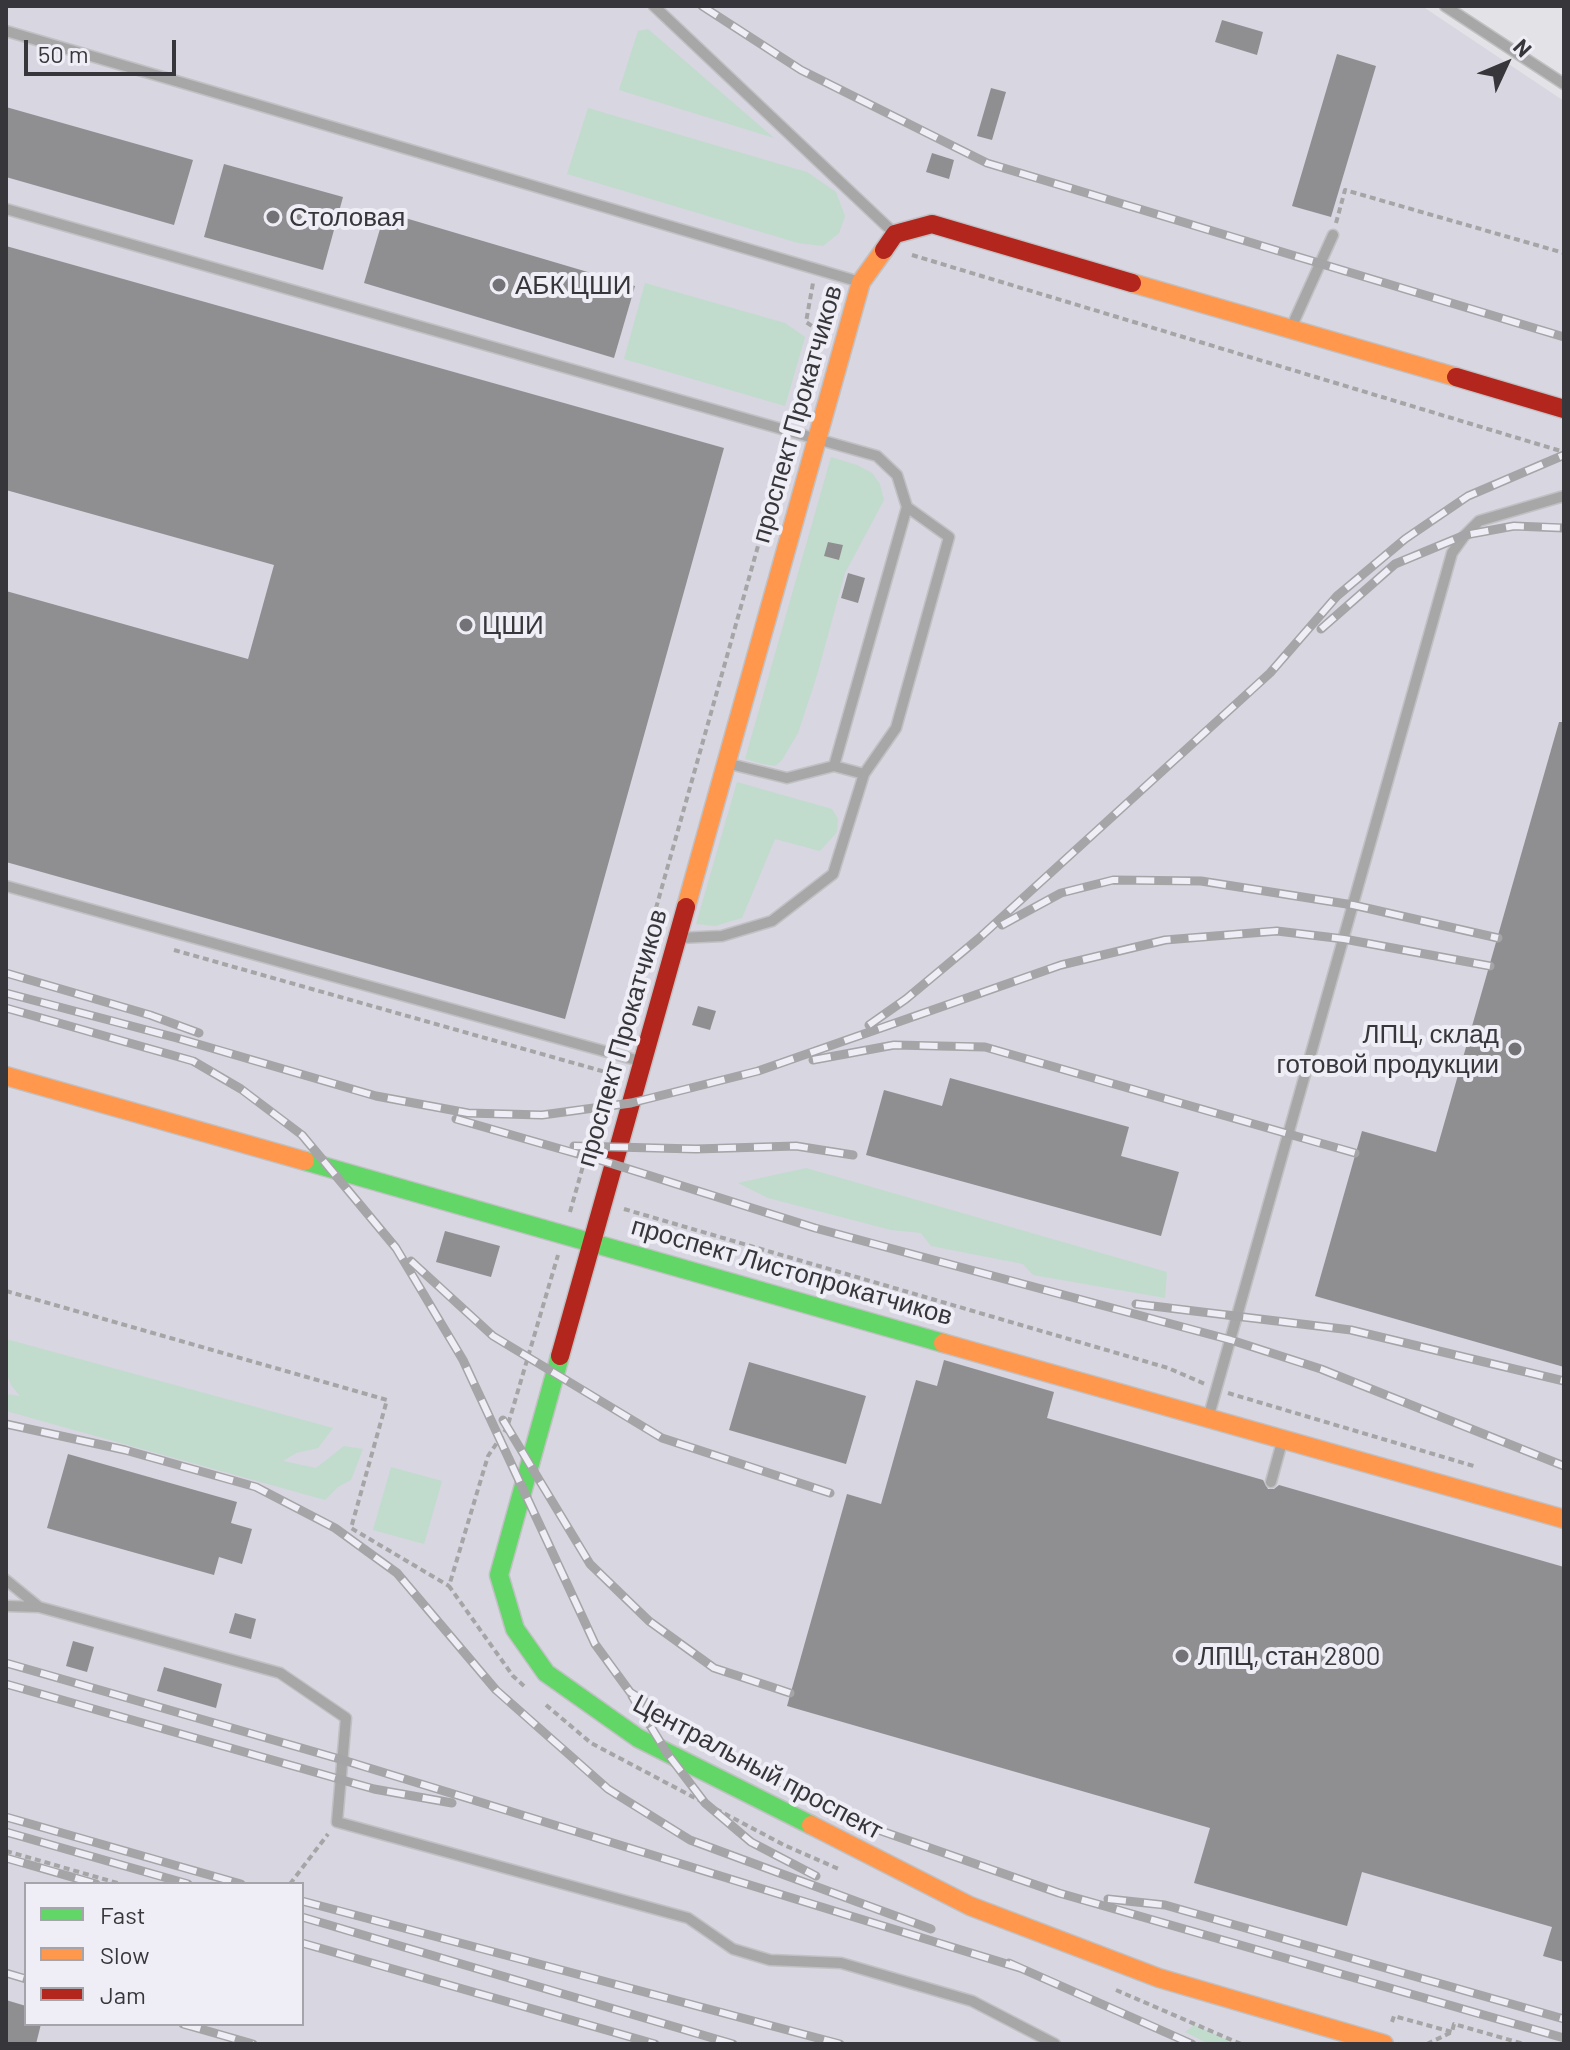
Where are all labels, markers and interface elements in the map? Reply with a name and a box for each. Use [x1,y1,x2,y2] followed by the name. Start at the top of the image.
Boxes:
[28,24,180,74] scale bar
[1466,24,1546,104] north arrow
[1509,33,1538,62] text: N
[38,39,89,68] text: 50 m
[289,201,405,233] place label: Столовая
[264,208,282,226] marker: Столовая
[515,269,631,301] place label: АБК ЦШИ
[490,276,508,294] marker: АБК ЦШИ
[745,282,849,546] street label: проспект Прокатчиков
[482,609,544,641] place label: ЦШИ
[457,616,475,634] marker: ЦШИ
[570,906,674,1170] street label: проспект Прокатчиков
[1277,1018,1499,1080] place label: ЛПЦ, склад готовой продукции
[1506,1040,1524,1058] marker: ЛПЦ, склад готовой продукции
[628,1210,956,1332] street label: проспект Листопрокатчиков
[1198,1640,1381,1672] place label: ЛПЦ, стан 2800
[1173,1647,1191,1665] marker: ЛПЦ, стан 2800
[628,1688,888,1846] street label: Центральный проспект
[24,1882,304,2026] legend
[100,1900,145,1929] text: Fast
[100,1940,149,1969] text: Slow
[100,1980,146,2009] text: Jam

